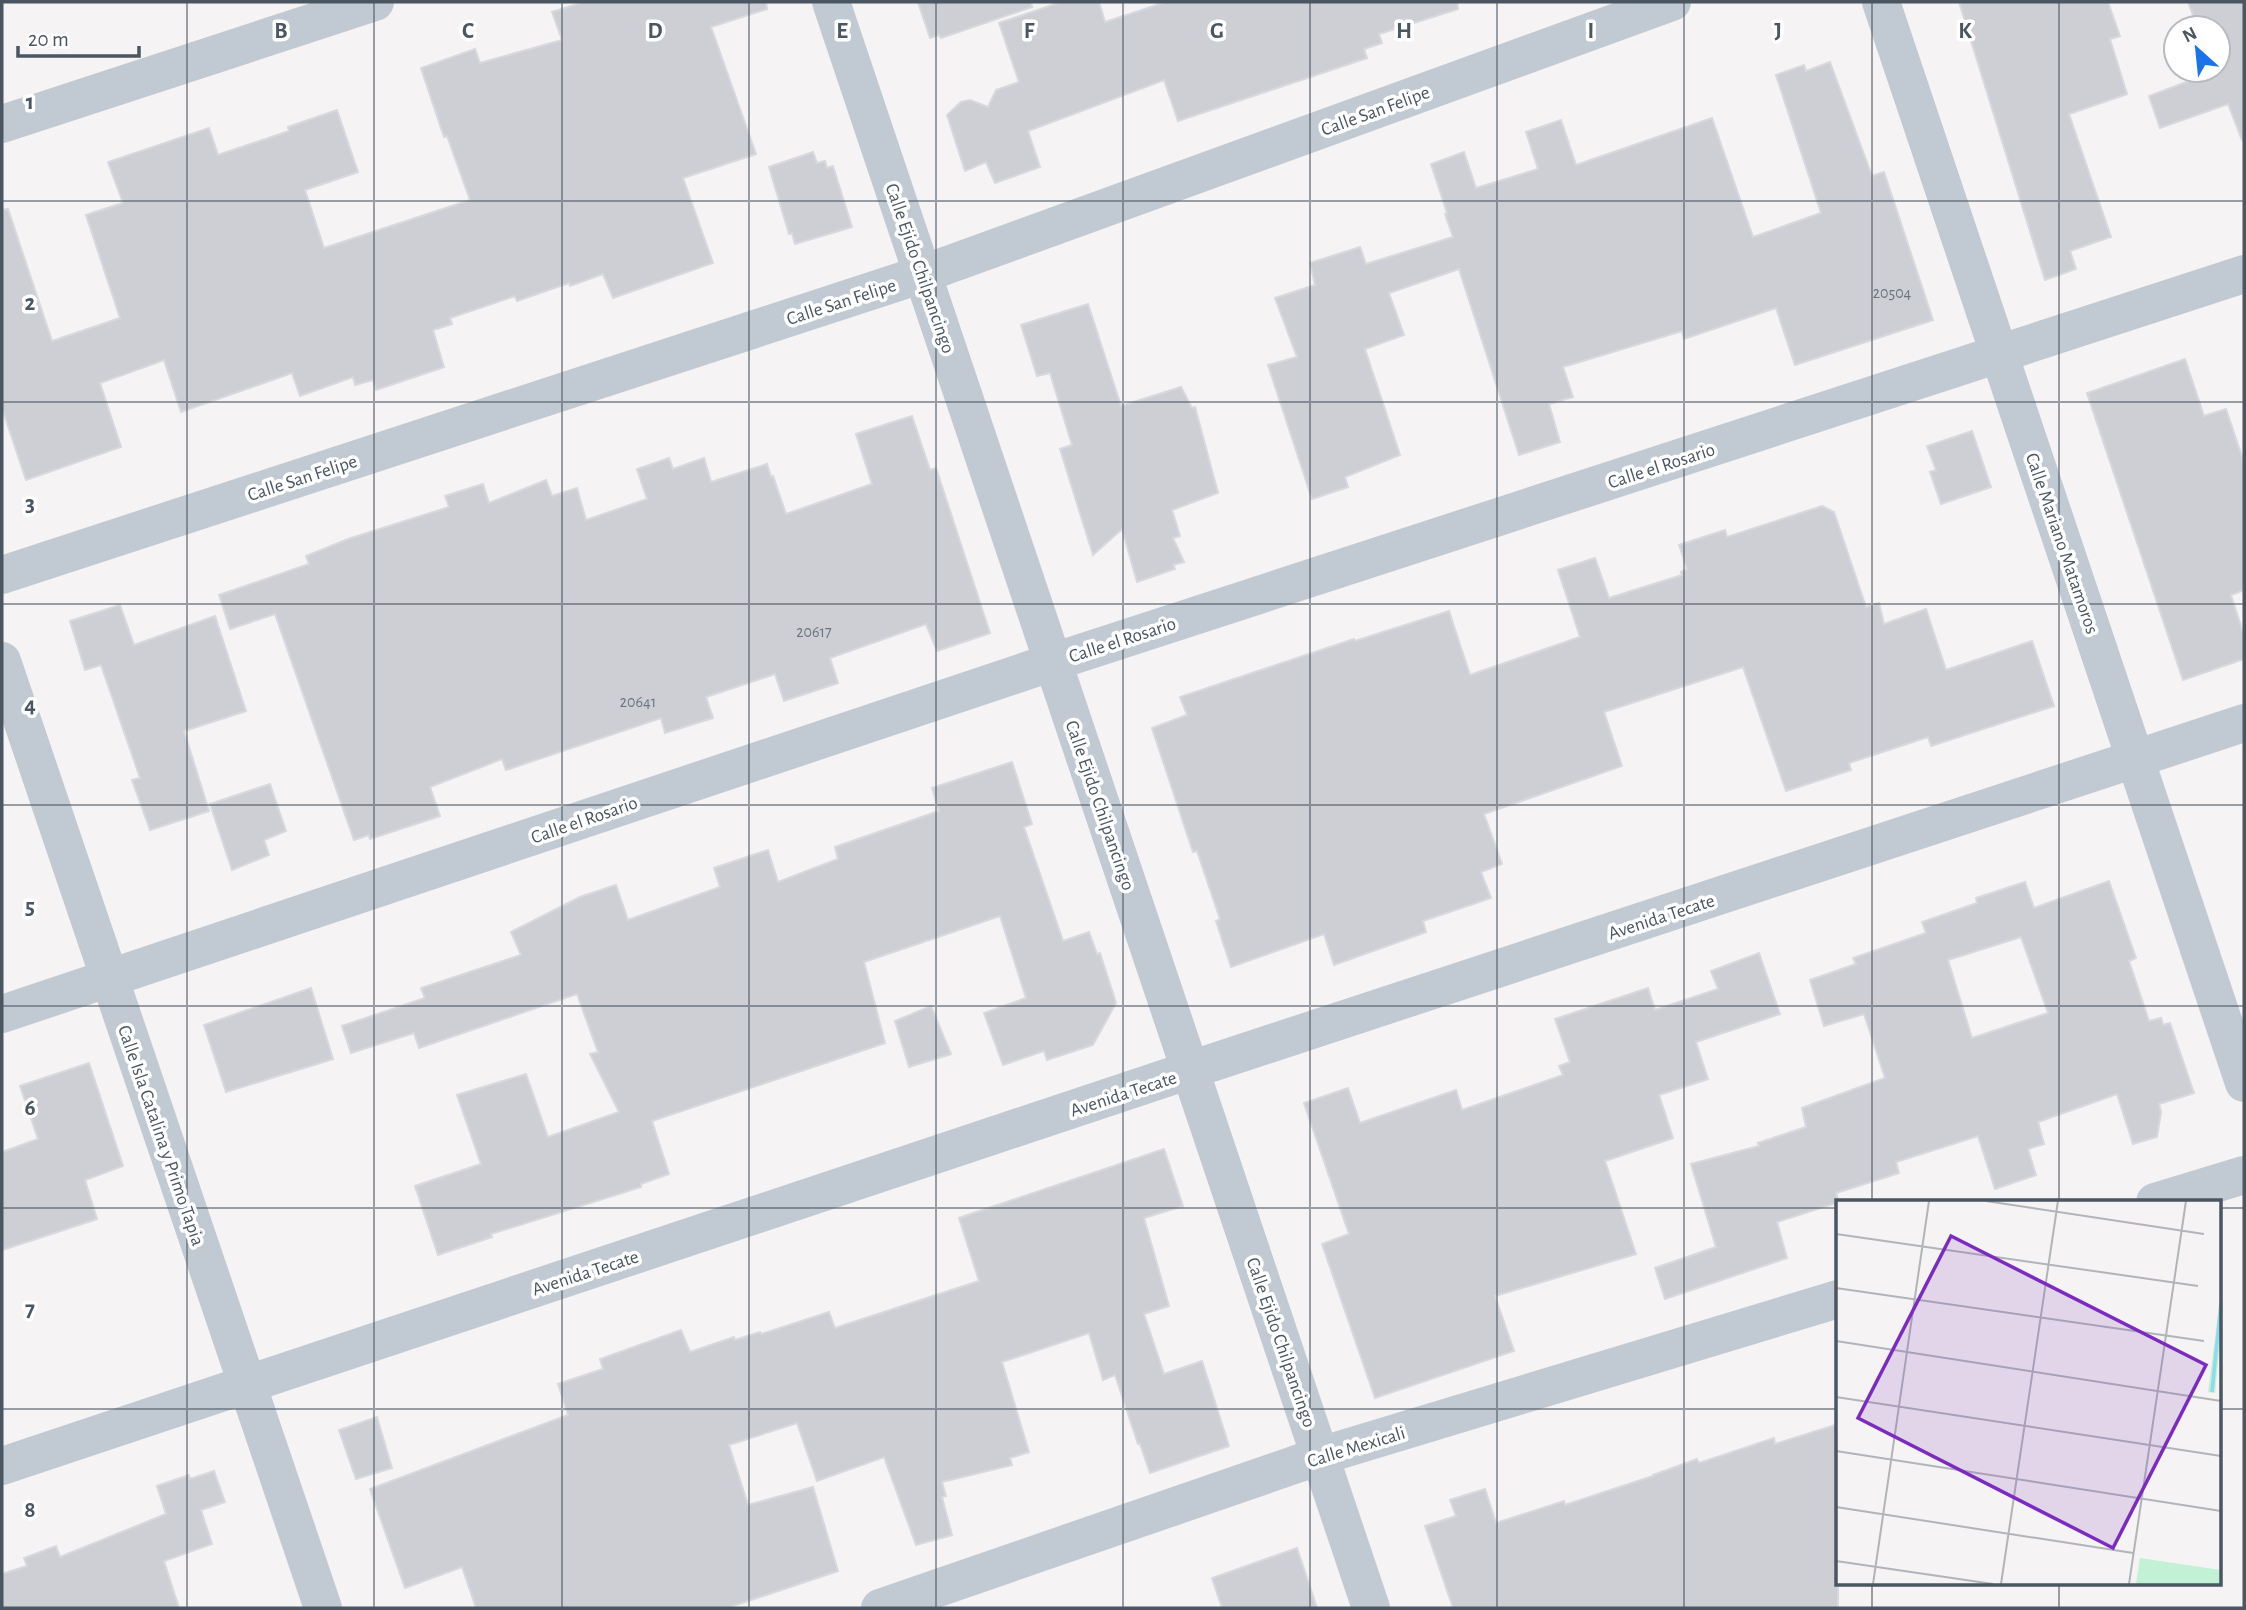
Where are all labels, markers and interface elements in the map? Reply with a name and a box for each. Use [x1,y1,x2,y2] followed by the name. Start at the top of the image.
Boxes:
[18,14,138,58] scale bar
[2162,14,2232,84] north arrow
[274,20,288,43] text: B
[462,20,474,43] text: C
[647,20,663,43] text: D
[836,20,848,43] text: E
[1024,20,1035,43] text: F
[1210,20,1224,43] text: G
[1396,20,1412,43] text: H
[1588,20,1594,43] text: I
[1774,20,1782,43] text: J
[1958,20,1972,43] text: K
[2180,24,2200,47] text: N
[28,29,69,50] text: 20 m
[1319,83,1432,140] street label: Calle San Felipe
[26,91,34,114] text: 1
[882,181,958,356] street label: Calle Ejido Chilpancingo
[784,276,899,329] street label: Calle San Felipe
[1873,285,1912,301] house number: 20504
[25,292,36,315] text: 2
[1606,440,1717,493] street label: Calle el Rosario
[2022,451,2101,636] street label: Calle Mariano Matamoros
[245,452,360,505] street label: Calle San Felipe
[25,493,35,516] text: 3
[1067,614,1178,667] street label: Calle el Rosario
[796,624,832,640] house number: 20617
[24,694,36,717] text: 4
[620,694,656,710] house number: 20641
[1062,718,1138,893] street label: Calle Ejido Chilpancingo
[529,793,640,848] street label: Calle el Rosario
[1606,891,1717,944] street label: Avenida Tecate
[25,896,35,919] text: 5
[114,1023,207,1248] street label: Calle Isla Catalina y Primo Tapia
[1068,1068,1179,1121] street label: Avenida Tecate
[24,1097,36,1120] text: 6
[1836,1200,2222,1586] inset map
[530,1247,641,1300] street label: Avenida Tecate
[1243,1255,1319,1430] street label: Calle Ejido Chilpancingo
[25,1298,35,1321] text: 7
[1305,1424,1408,1471] street label: Calle Mexicali
[24,1499,36,1522] text: 8

